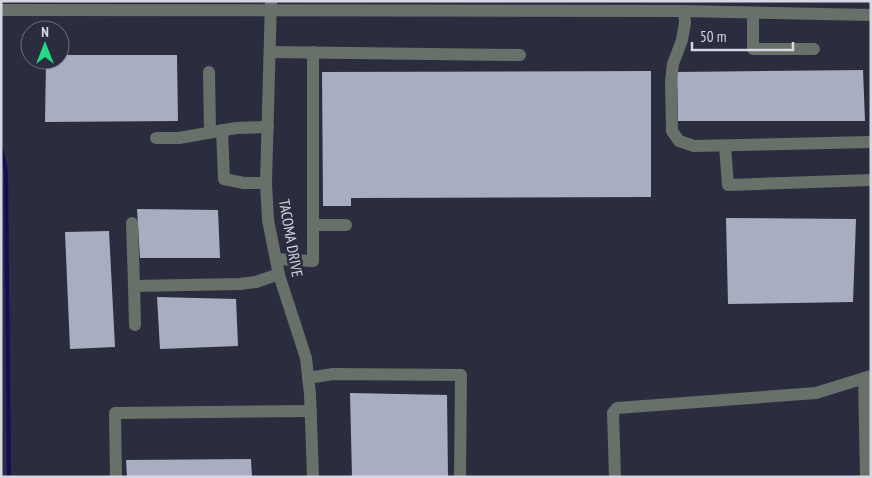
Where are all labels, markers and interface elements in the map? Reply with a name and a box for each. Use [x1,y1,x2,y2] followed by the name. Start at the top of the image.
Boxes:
[20,20,70,70] north arrow
[692,20,793,52] scale bar
[41,23,49,41] text: N
[700,27,726,46] text: 50 m
[275,198,307,278] street label: TACOMA DRIVE

